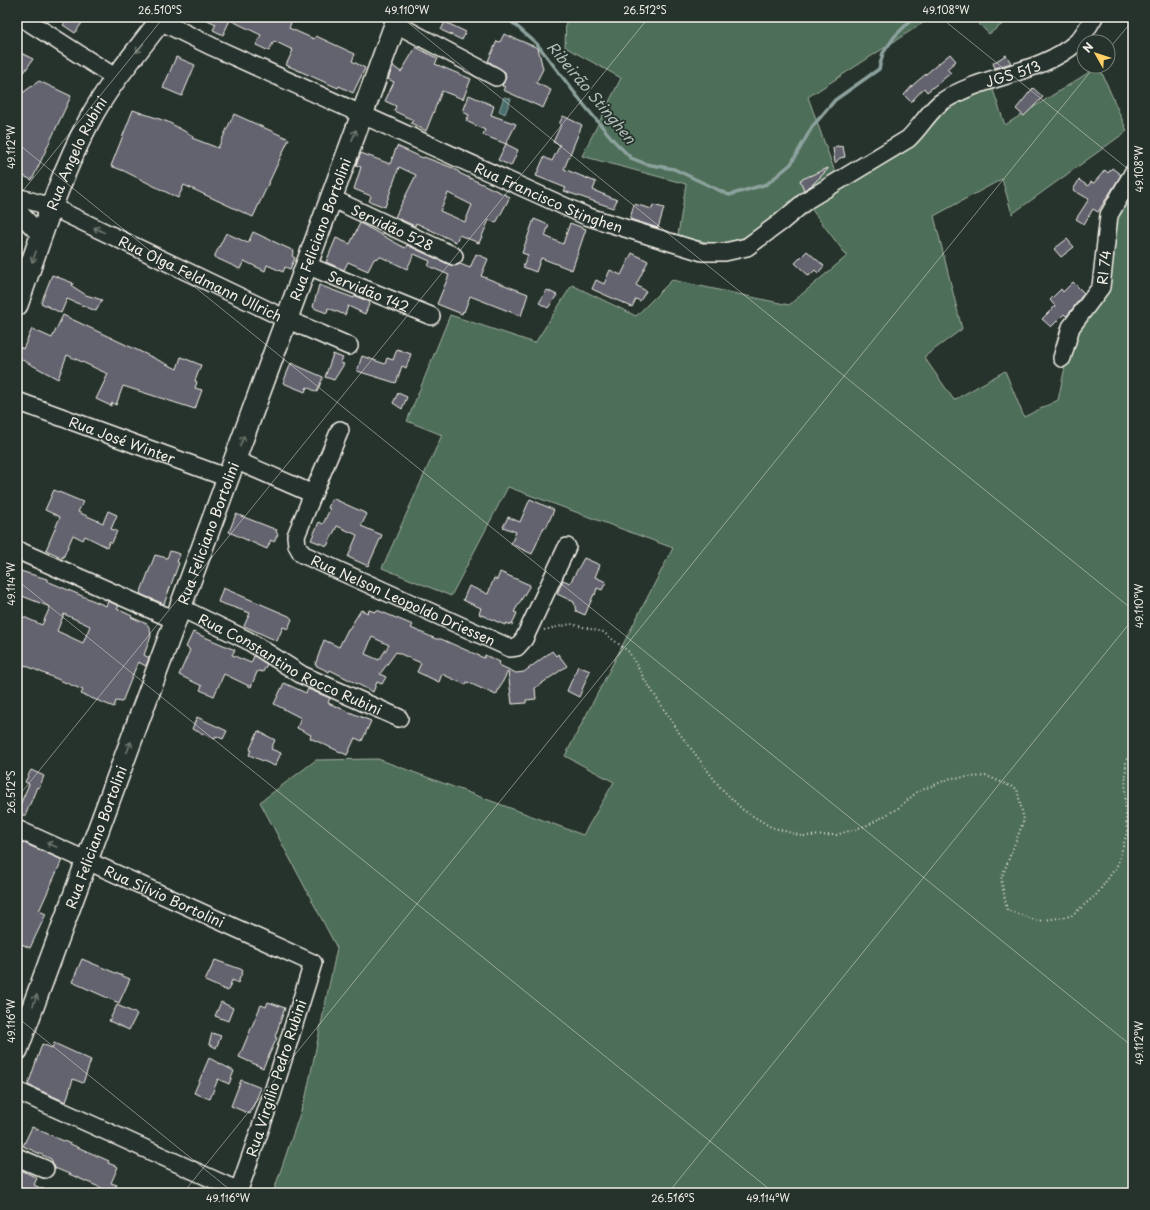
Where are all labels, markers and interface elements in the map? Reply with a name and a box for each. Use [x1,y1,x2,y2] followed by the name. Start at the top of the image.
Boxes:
[138,2,182,17] text: 26.510°S
[385,2,430,17] text: 49.110°W
[623,2,667,17] text: 26.512°S
[923,2,970,17] text: 49.108°W
[1076,34,1116,74] north arrow
[542,36,643,149] water label: Ribeirão Stinghen
[1078,38,1097,56] text: N
[136,42,144,53] one-way arrow
[982,54,1044,92] street label: JGS 513
[41,92,112,213] street label: Rua Angelo Rubini
[3,124,18,169] text: 49.112°W
[351,130,359,142] one-way arrow
[1131,145,1146,192] text: 49.108°W
[284,155,356,303] street label: Rua Feliciano Bortolini
[471,156,625,237] street label: Rua Francisco Stinghen
[348,199,437,255] street label: Servidão 528
[94,225,106,233] one-way arrow
[115,230,286,326] street label: Rua Olga Feldmann Ullrich
[1091,249,1116,286] street label: RI 74
[30,251,38,263] one-way arrow
[325,265,413,317] street label: Servidão 142
[66,410,179,469] street label: Rua José Winter
[238,435,246,447] one-way arrow
[172,459,244,607] street label: Rua Feliciano Bortolini
[308,549,499,651] street label: Rua Nelson Leopoldo Driessen
[3,561,18,606] text: 49.114°W
[1131,583,1146,628] text: 49.110°W
[195,608,386,720] street label: Rua Constantino Rocco Rubini
[126,742,134,754] one-way arrow
[60,763,132,911] street label: Rua Feliciano Bortolini
[3,770,18,814] text: 26.512°S
[46,840,58,848] one-way arrow
[101,860,228,932] street label: Rua Sílvio Bortolini
[32,995,40,1007] one-way arrow
[241,997,311,1159] street label: Rua Virgílio Pedro Rubini
[3,998,18,1043] text: 49.116°W
[1131,1020,1146,1065] text: 49.112°W
[206,1190,251,1205] text: 49.116°W
[651,1190,695,1205] text: 26.516°S
[746,1190,791,1205] text: 49.114°W

